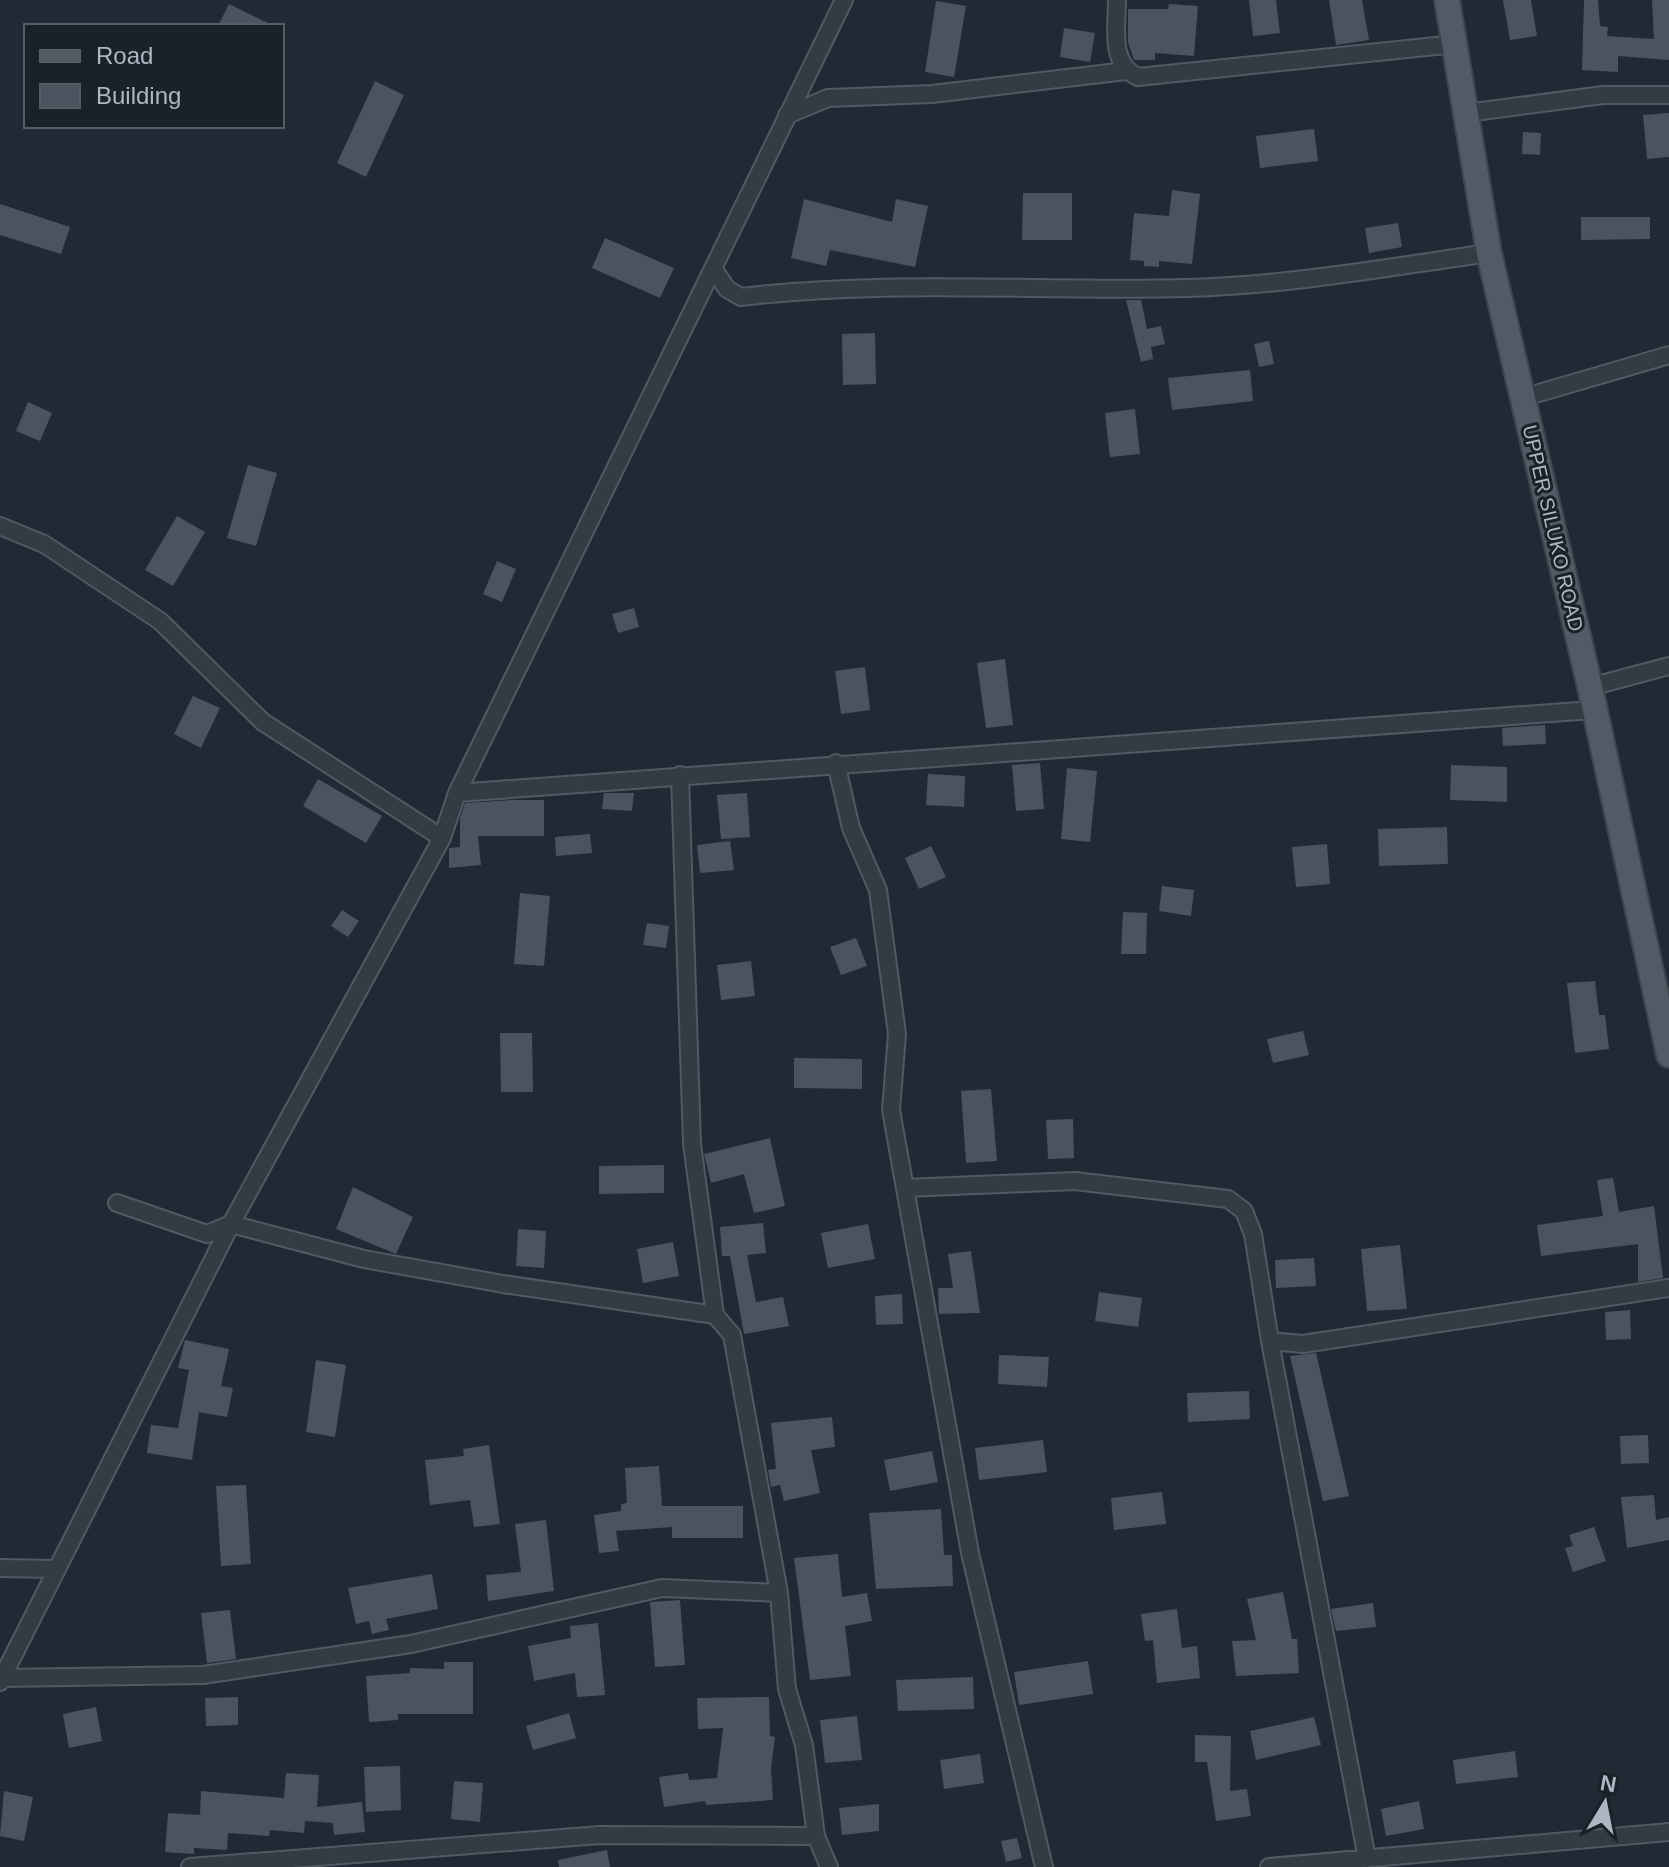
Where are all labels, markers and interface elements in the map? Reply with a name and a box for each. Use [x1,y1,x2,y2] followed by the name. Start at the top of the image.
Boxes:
[24,24,284,128] legend
[96,42,153,69] text: Road
[96,82,181,109] text: Building
[1519,423,1587,633] street label: UPPER SILUKO ROAD
[1565,1763,1645,1843] north arrow
[1598,1770,1618,1797] text: N

